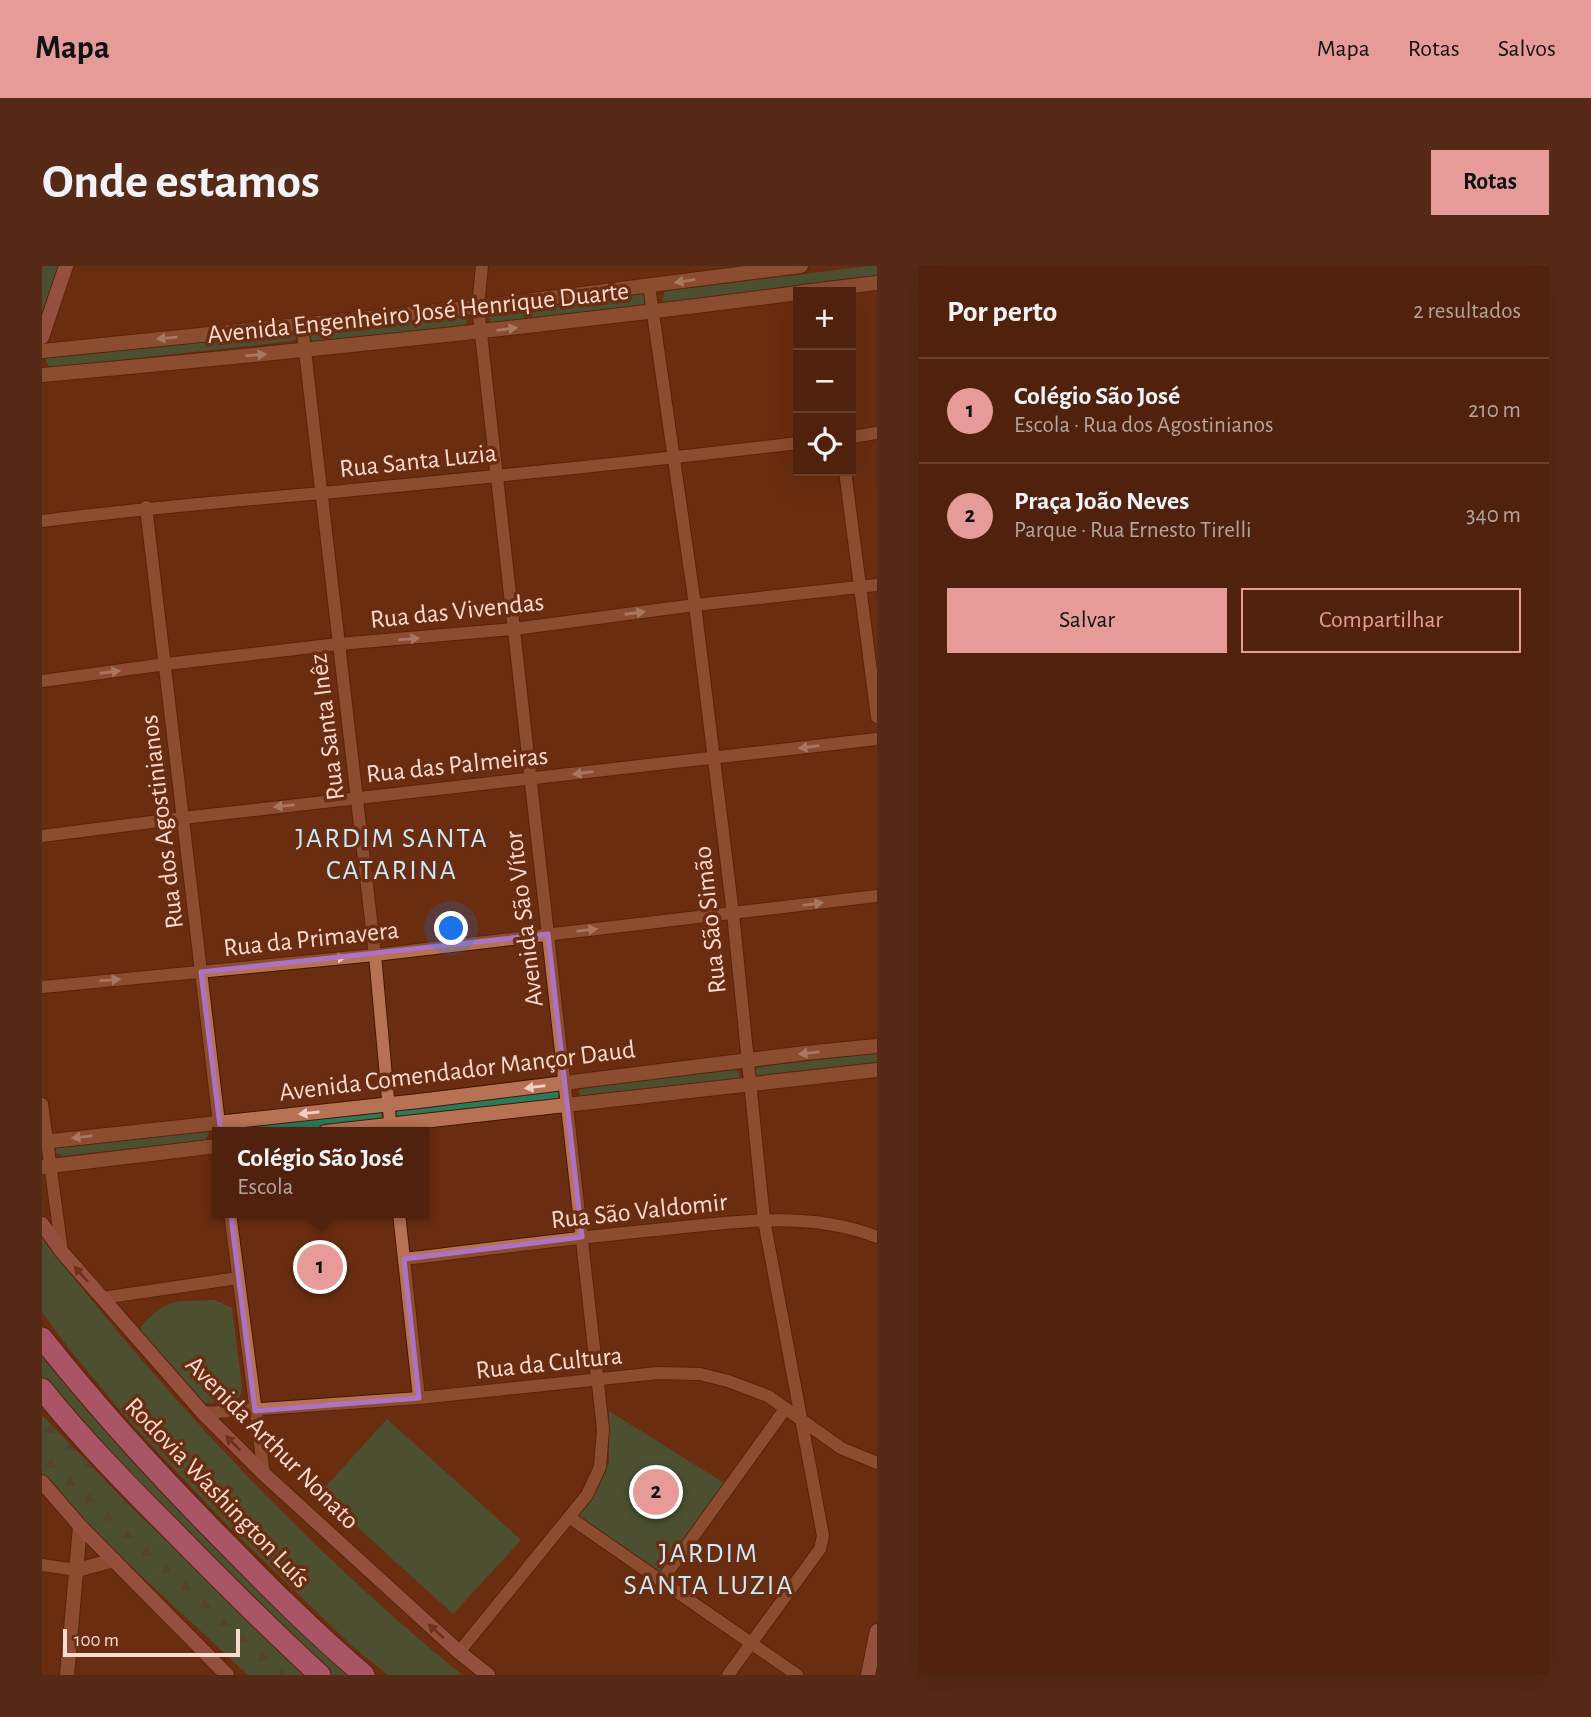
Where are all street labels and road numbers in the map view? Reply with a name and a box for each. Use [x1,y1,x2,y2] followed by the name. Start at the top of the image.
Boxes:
[206,278,630,348] street label: Avenida Engenheiro José Henrique Duarte
[338,440,498,482] street label: Rua Santa Luzia
[369,589,545,633] street label: Rua das Vivendas
[305,652,349,802] street label: Rua Santa Inêz
[136,713,188,930] street label: Rua dos Agostinianos
[365,743,549,787] street label: Rua das Palmeiras
[500,829,548,1008] street label: Avenida São Vítor
[689,845,731,995] street label: Rua São Simão
[222,917,400,961] street label: Rua da Primavera
[278,1036,637,1106] street label: Avenida Comendador Mançor Daud
[550,1189,729,1233] street label: Rua São Valdomir
[474,1342,624,1384] street label: Rua da Cultura
[181,1351,364,1534] street label: Avenida Arthur Nonato
[120,1393,315,1593] street label: Rodovia Washington Luís

